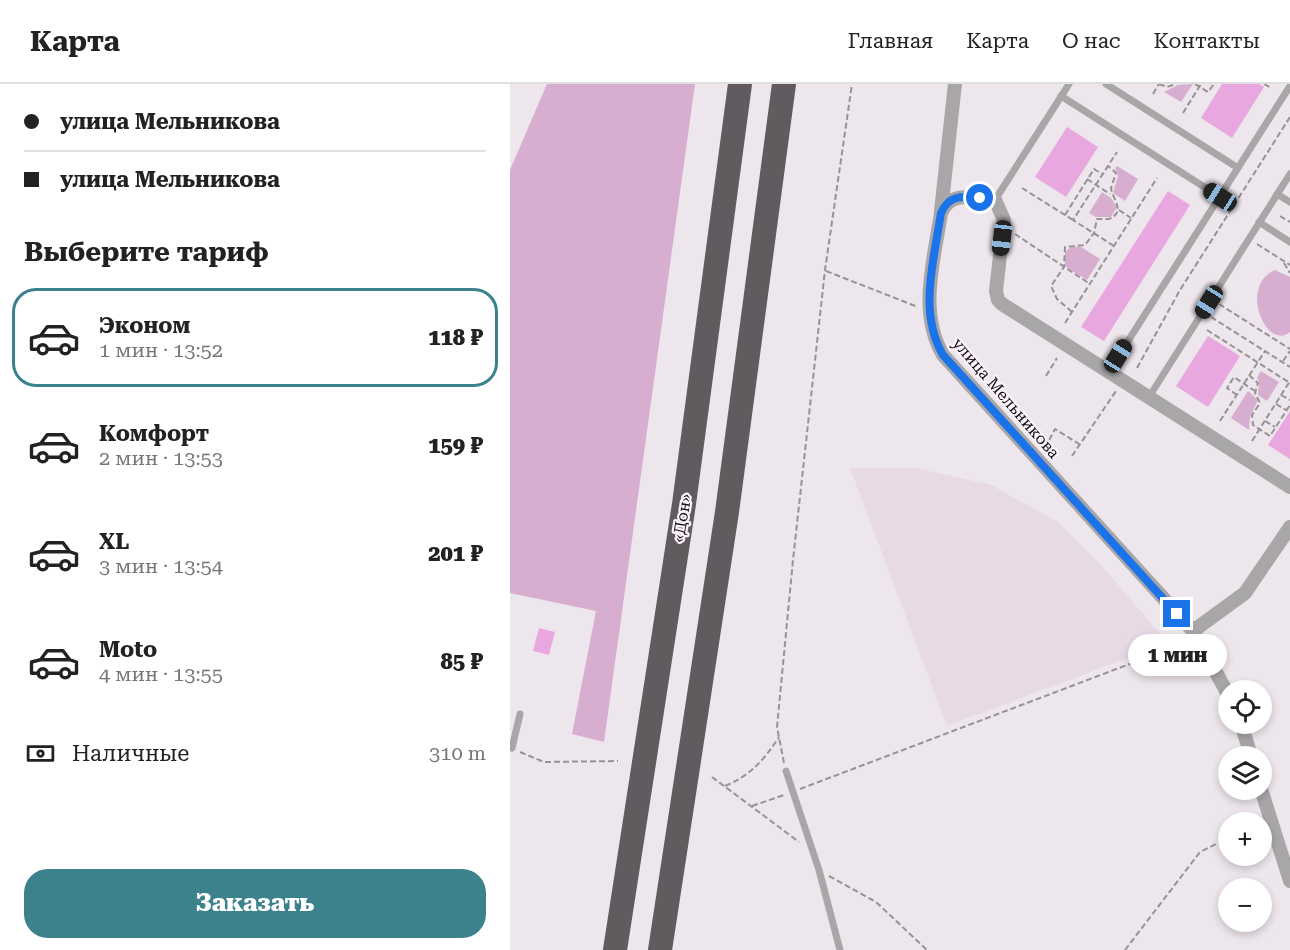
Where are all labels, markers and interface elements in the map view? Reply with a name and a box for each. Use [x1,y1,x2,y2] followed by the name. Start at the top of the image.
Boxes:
[30,25,120,58] text: Карта
[848,29,933,53] text: Главная
[966,29,1029,53] text: Карта
[1062,29,1121,53] text: О нас
[1154,29,1260,53] text: Контакты
[60,109,280,134] text: улица Мельникова
[60,167,280,192] text: улица Мельникова
[1200,180,1240,214] car
[966,184,993,211] route start
[991,219,1013,257] car
[24,236,269,268] text: Выберите тариф
[1192,282,1226,322] car
[27,311,81,365] icon: car
[99,313,190,338] text: Эконом
[428,325,483,350] text: 118 ₽
[948,334,1064,462] street label: улица Мельникова
[1101,336,1135,376] car
[99,338,223,362] text: 1 мин · 13:52
[27,419,81,473] icon: car
[99,421,209,446] text: Комфорт
[428,433,483,458] text: 159 ₽
[99,446,223,470] text: 2 мин · 13:53
[669,492,695,544] street label: «Дон»
[27,527,81,581] icon: car
[99,529,129,554] text: XL
[428,541,483,566] text: 201 ₽
[99,554,223,578] text: 3 мин · 13:54
[1163,600,1190,627] route end
[27,635,81,689] icon: car
[1128,635,1226,677] callout: 1 мин
[99,637,157,662] text: Moto
[1147,643,1208,667] text: 1 мин
[440,649,483,674] text: 85 ₽
[99,662,223,686] text: 4 мин · 13:55
[1218,680,1272,932] map controls
[1218,680,1272,734] button: locate
[24,737,57,770] icon: cash
[72,741,189,766] text: Наличные
[429,741,486,765] text: 310 m
[1218,746,1272,800] button: layers
[1218,812,1272,866] button: +
[24,869,486,938] button: Заказать
[1218,878,1272,932] button: −

